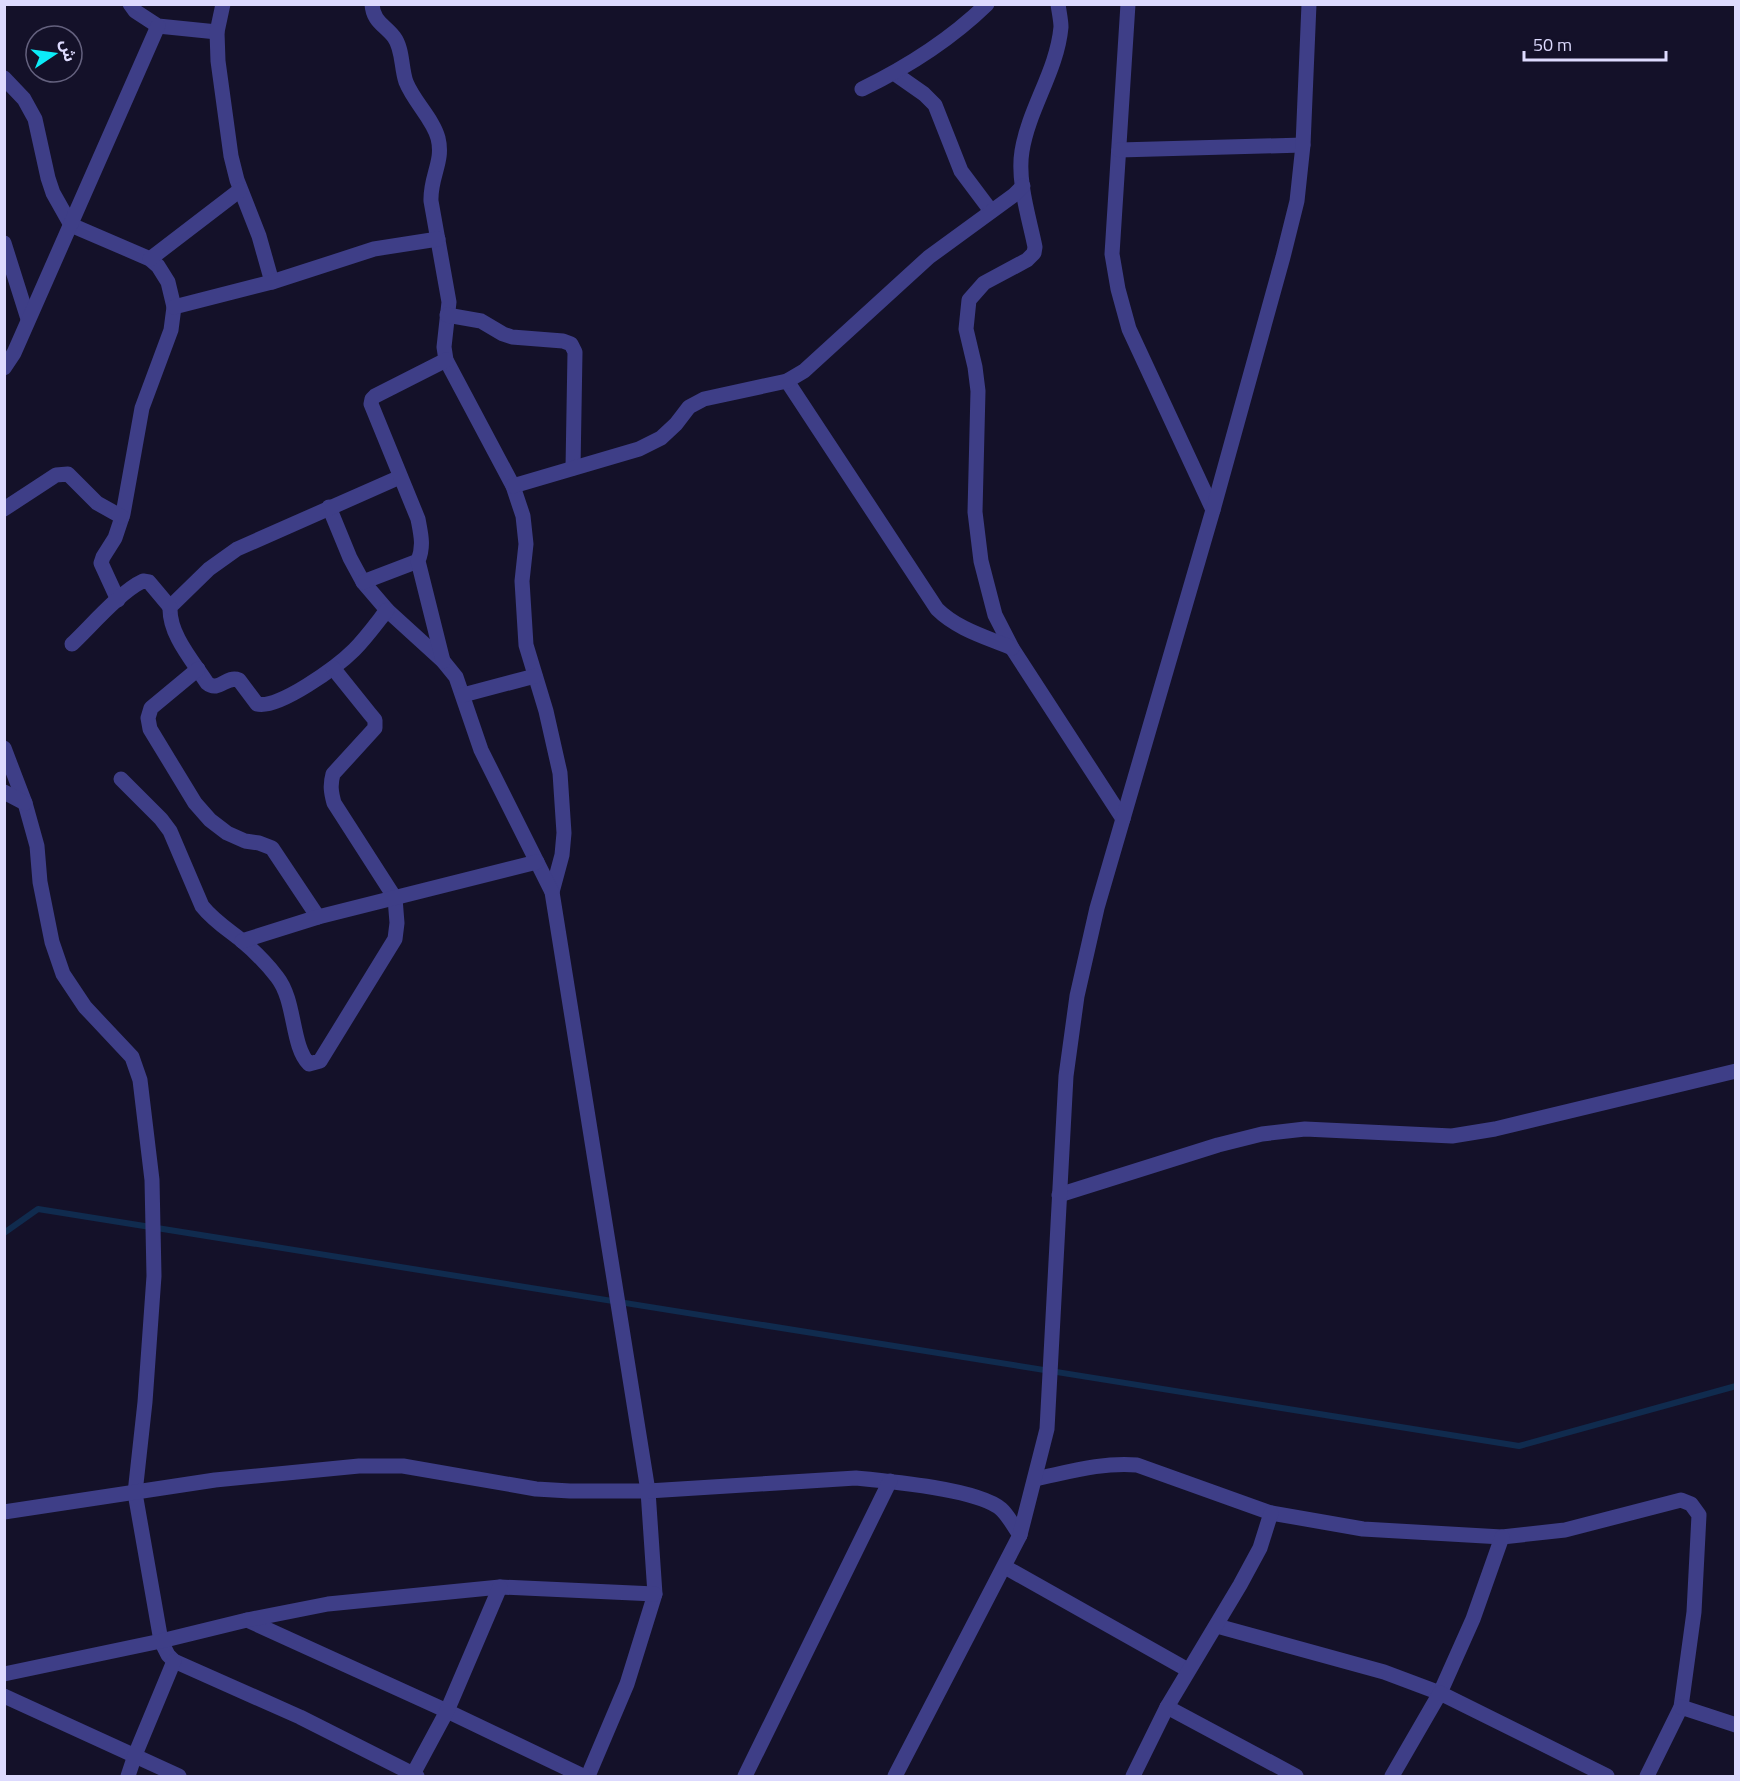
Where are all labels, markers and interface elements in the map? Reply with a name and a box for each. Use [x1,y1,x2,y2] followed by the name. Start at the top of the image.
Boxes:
[24,24,84,84] north arrow
[1524,24,1666,62] scale bar
[1533,31,1572,58] text: 50 m
[54,37,83,64] text: ش

